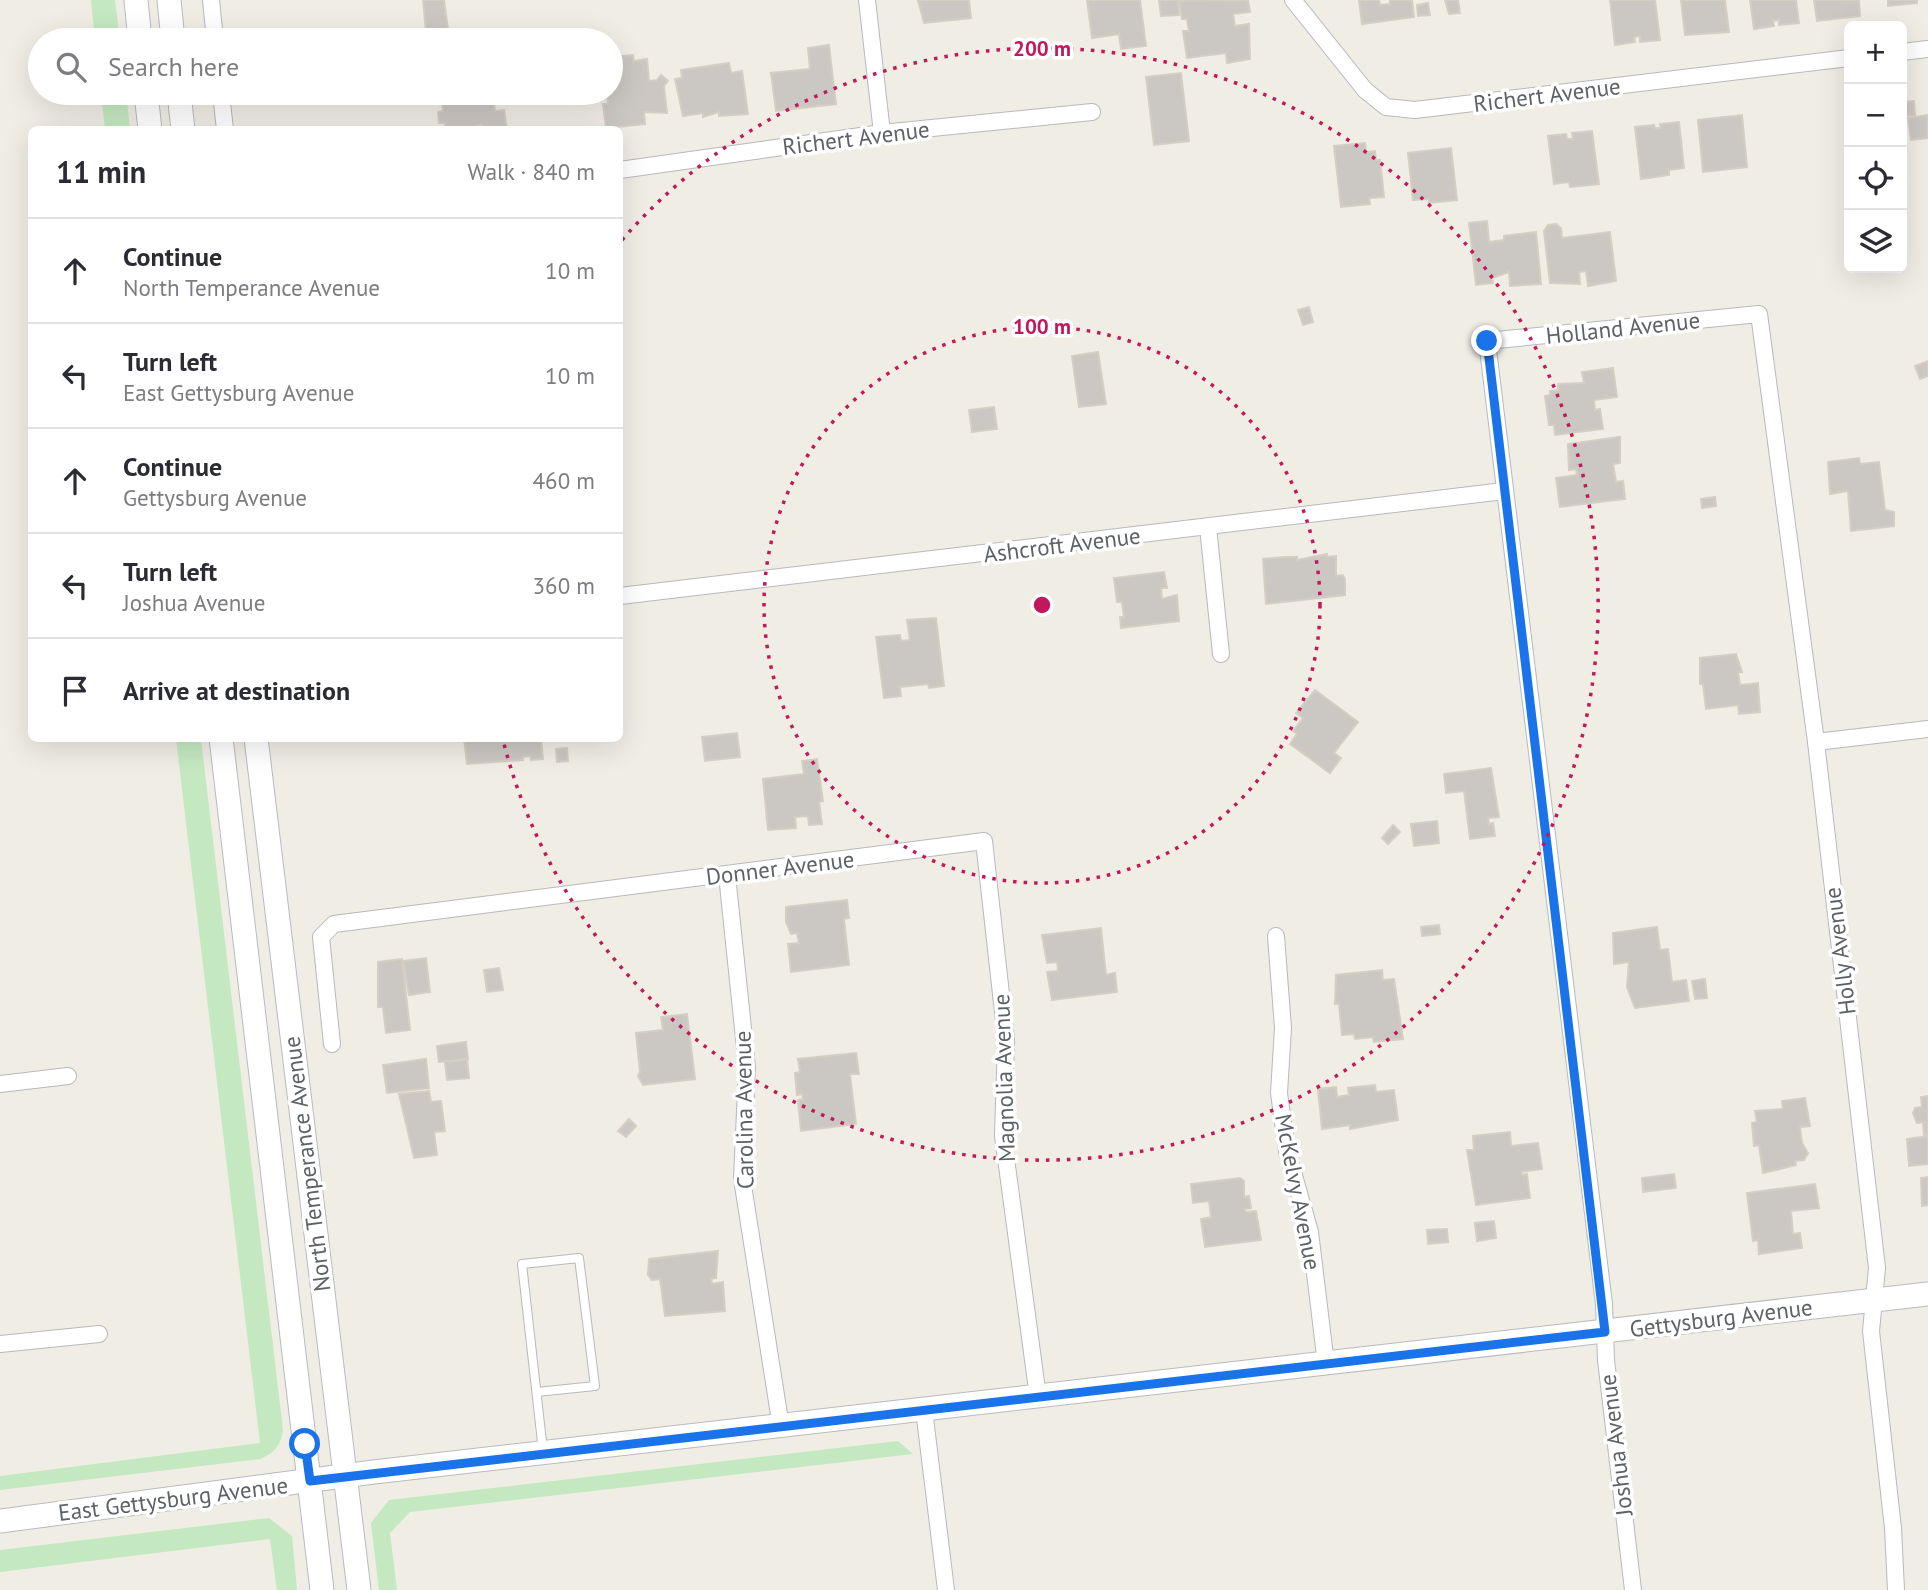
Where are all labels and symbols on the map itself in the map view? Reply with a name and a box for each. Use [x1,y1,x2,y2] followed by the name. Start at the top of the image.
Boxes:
[1013,35,1071,62] text: 200 m
[1472,71,1622,118] street label: Richert Avenue
[781,114,931,161] street label: Richert Avenue
[1544,305,1701,350] street label: Holland Avenue
[1013,313,1071,340] text: 100 m
[1471,325,1502,356] route end
[982,520,1142,569] street label: Ashcroft Avenue
[1030,593,1054,617] centre of rings
[704,844,856,891] street label: Donner Avenue
[1817,886,1862,1017] street label: Holly Avenue
[986,993,1021,1163] street label: Magnolia Avenue
[728,1031,759,1189] street label: Carolina Avenue
[276,1035,337,1293] street label: North Temperance Avenue
[1269,1111,1328,1272] street label: McKelvy Avenue
[1628,1292,1814,1343] street label: Gettysburg Avenue
[1592,1373,1639,1518] street label: Joshua Avenue
[289,1428,320,1459] route start
[56,1470,290,1527] street label: East Gettysburg Avenue

